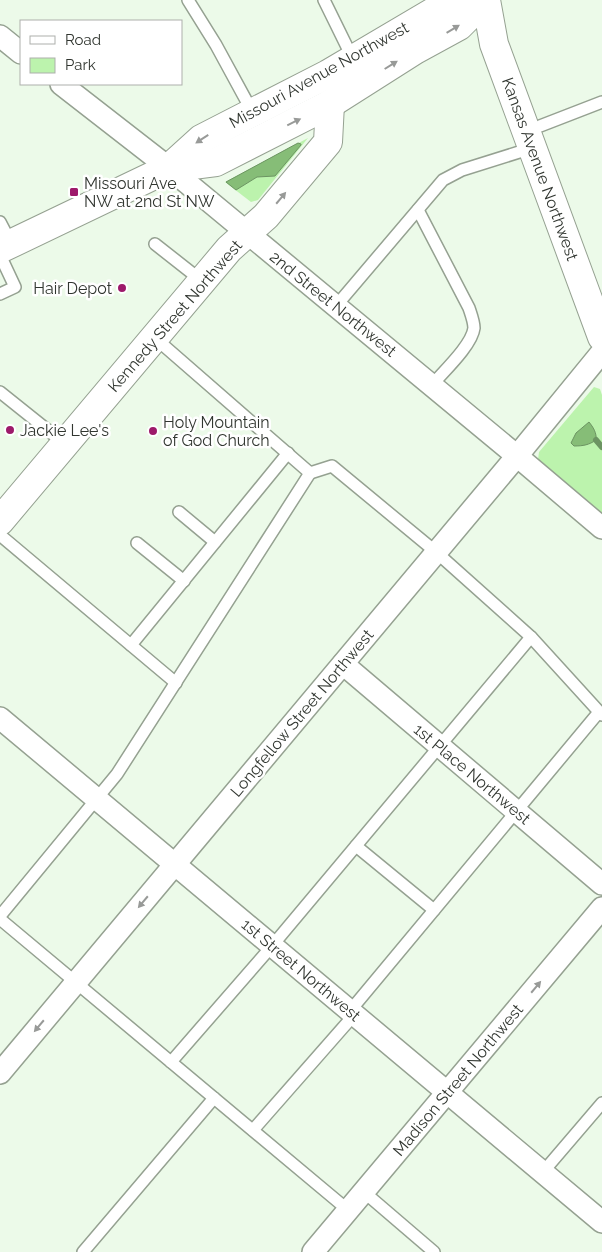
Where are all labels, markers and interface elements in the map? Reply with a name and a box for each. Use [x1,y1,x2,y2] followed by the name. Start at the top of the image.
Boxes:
[226,17,412,132] street label: Missouri Avenue Northwest
[20,20,182,85] legend
[447,24,460,33] one-way arrow
[65,31,101,49] text: Road
[65,56,96,74] text: Park
[385,60,398,70] one-way arrow
[498,75,582,264] street label: Kansas Avenue Northwest
[287,118,301,126] one-way arrow
[196,135,209,144] one-way arrow
[84,174,215,211] place label: Missouri Ave NW at 2nd St NW
[68,186,80,198] marker: Missouri Ave NW at 2nd St NW
[275,192,286,205] one-way arrow
[104,236,247,396] street label: Kennedy Street Northwest
[266,247,401,361] street label: 2nd Street Northwest
[33,279,113,298] place label: Hair Depot
[116,282,128,294] marker: Hair Depot
[163,413,270,450] place label: Holy Mountain of God Church
[20,421,109,440] place label: Jackie Lee's
[4,424,16,436] marker: Jackie Lee's
[147,425,159,437] marker: Holy Mountain of God Church
[226,625,378,800] street label: Longfellow Street Northwest
[410,720,535,829] street label: 1st Place Northwest
[138,895,149,908] one-way arrow
[238,915,365,1026] street label: 1st Street Northwest
[530,981,541,993] one-way arrow
[389,1000,527,1160] street label: Madison Street Northwest
[34,1020,45,1032] one-way arrow

